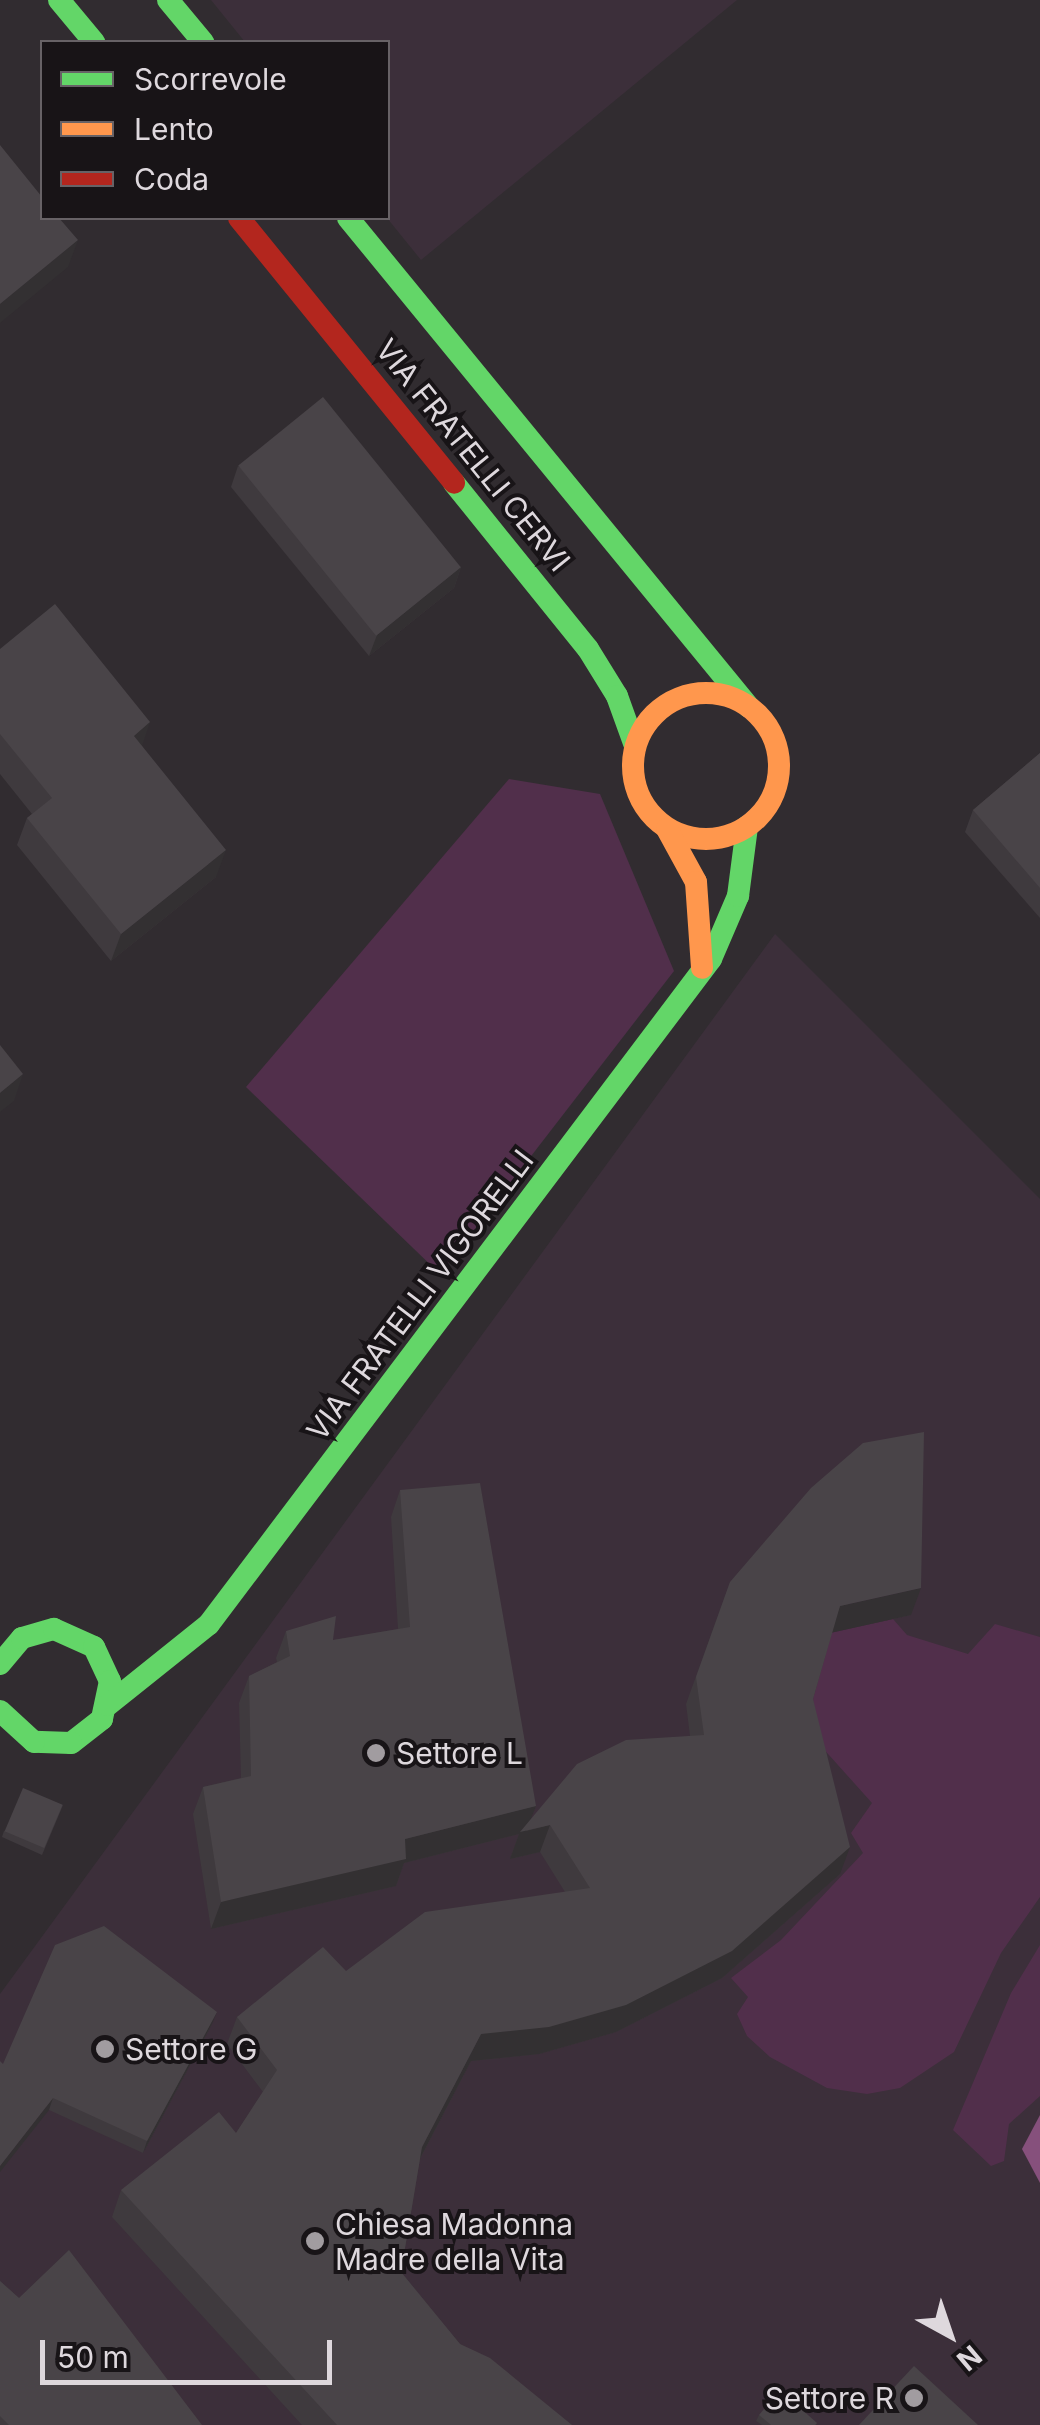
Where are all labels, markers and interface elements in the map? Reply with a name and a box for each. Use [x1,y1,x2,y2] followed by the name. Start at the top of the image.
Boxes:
[40,40,390,220] legend
[134,61,287,97] text: Scorrevole
[134,111,214,147] text: Lento
[134,161,209,197] text: Coda
[368,332,578,578] street label: VIA FRATELLI CERVI
[299,1143,541,1447] street label: VIA FRATELLI VIGORELLI
[396,1735,523,1771] place label: Settore L
[365,1742,387,1764] marker: Settore L
[125,2031,257,2067] place label: Settore G
[94,2038,116,2060] marker: Settore G
[335,2206,573,2276] place label: Chiesa Madonna Madre della Vita
[304,2230,326,2252] marker: Chiesa Madonna Madre della Vita
[900,2285,1000,2385] north arrow
[45,2320,338,2382] scale bar
[950,2338,988,2378] text: N
[57,2339,129,2375] text: 50 m
[765,2380,894,2416] place label: Settore R
[903,2387,925,2409] marker: Settore R

